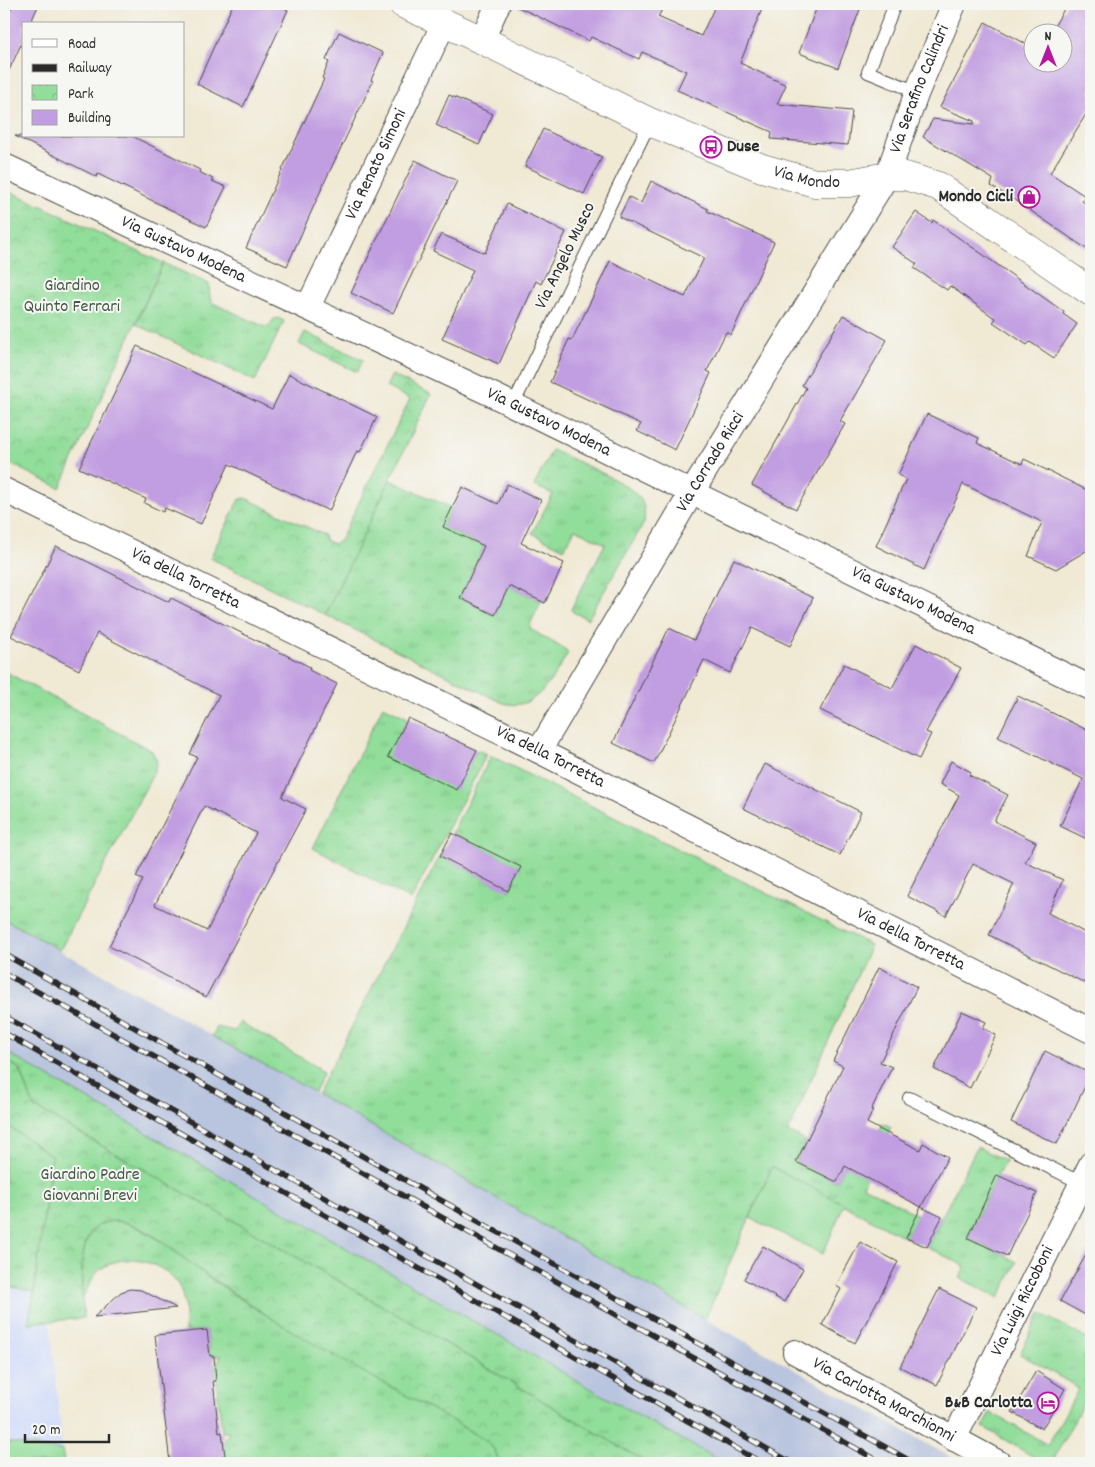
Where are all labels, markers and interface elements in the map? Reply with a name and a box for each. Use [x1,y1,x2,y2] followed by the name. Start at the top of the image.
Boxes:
[884,21,956,157] street label: Via Serafino Calindri
[22,22,185,138] legend
[1022,22,1072,72] north arrow
[1045,27,1052,47] text: N
[68,34,96,56] text: Road
[68,58,112,80] text: Railway
[68,84,94,106] text: Park
[339,105,413,224] street label: Via Renato Simoni
[68,108,111,130] text: Building
[699,135,723,159] bus stop icon: Duse
[727,135,760,160] place label: Duse
[770,159,840,196] street label: Via Mondo
[939,185,1014,210] place label: Mondo Cicli
[1017,185,1041,209] shop icon: Mondo Cicli
[529,198,603,314] street label: Via Angelo Musco
[117,210,251,290] street label: Via Gustavo Modena
[24,274,120,320] park label: Giardino Quinto Ferrari
[483,381,616,464] street label: Via Gustavo Modena
[670,407,751,517] street label: Via Corrado Ricci
[127,541,245,616] street label: Via della Torretta
[847,560,980,642] street label: Via Gustavo Modena
[492,719,609,795] street label: Via della Torretta
[852,902,970,978] street label: Via della Torretta
[40,1163,140,1209] park label: Giardino Padre Giovanni Brevi
[985,1242,1061,1361] street label: Via Luigi Riccoboni
[808,1351,960,1449] street label: Via Carlotta Marchionni
[945,1391,1033,1416] place label: B&B Carlotta
[1036,1391,1060,1415] hotel icon: B&B Carlotta
[25,1412,109,1444] scale bar
[32,1420,60,1442] text: 20 m

